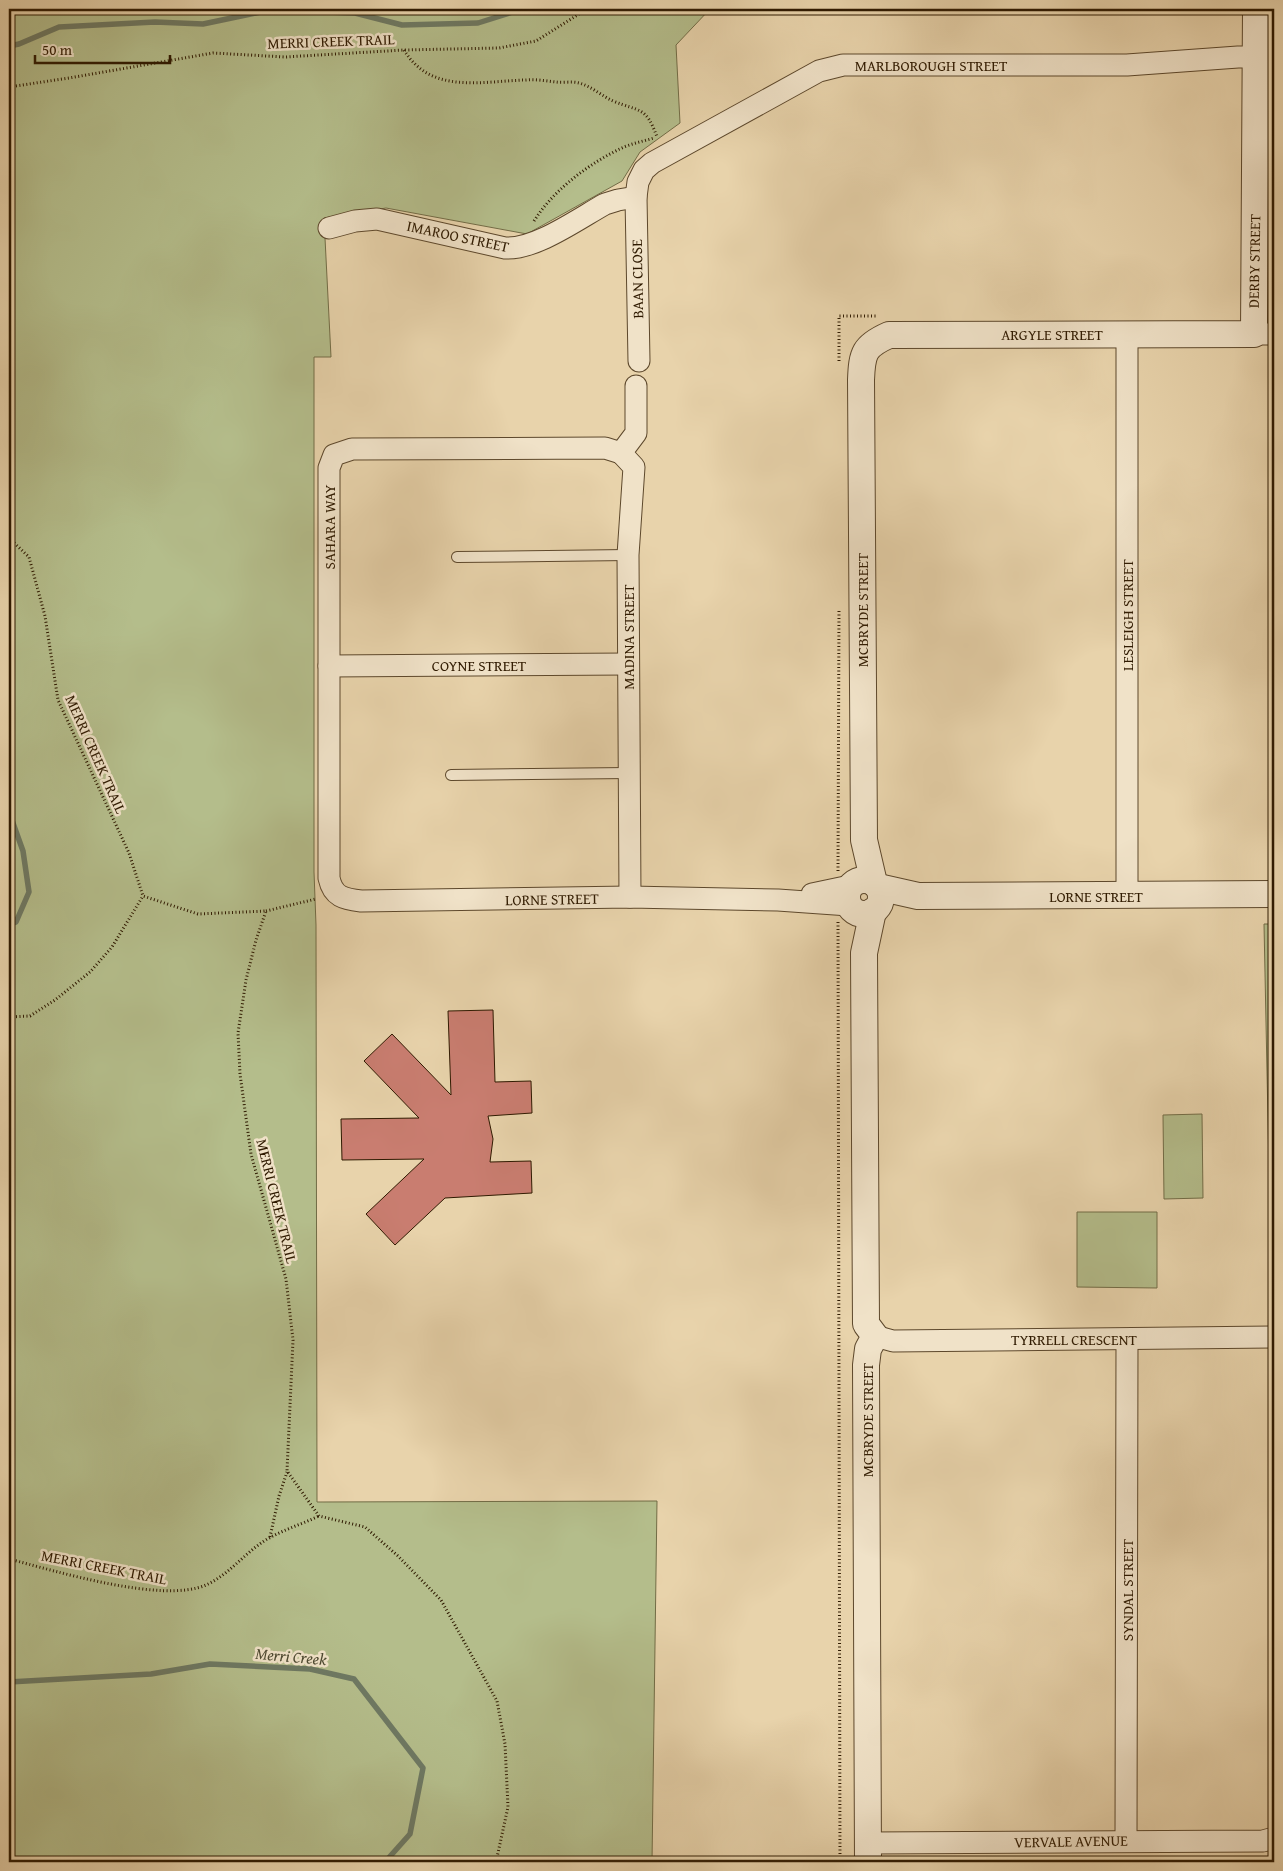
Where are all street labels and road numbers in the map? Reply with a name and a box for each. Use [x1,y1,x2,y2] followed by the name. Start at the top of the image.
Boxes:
[267,28,396,54] street label: MERRI CREEK TRAIL
[855,55,1008,76] street label: MARLBOROUGH STREET
[1243,213,1265,308] street label: DERBY STREET
[405,215,512,257] street label: IMAROO STREET
[626,239,648,319] street label: BAAN CLOSE
[1001,324,1103,345] street label: ARGYLE STREET
[319,485,340,569] street label: SAHARA WAY
[852,552,873,667] street label: MCBRYDE STREET
[1117,559,1138,671] street label: LESLEIGH STREET
[618,584,639,690] street label: MADINA STREET
[432,655,527,676] street label: COYNE STREET
[61,692,132,817] street label: MERRI CREEK TRAIL
[1049,886,1143,907] street label: LORNE STREET
[505,888,600,910] street label: LORNE STREET
[251,1137,303,1266] street label: MERRI CREEK TRAIL
[1011,1329,1138,1350] street label: TYRRELL CRESCENT
[857,1362,878,1477] street label: MCBRYDE STREET
[1117,1538,1138,1641] street label: SYNDAL STREET
[40,1545,169,1590] street label: MERRI CREEK TRAIL
[1014,1830,1128,1852] street label: VERVALE AVENUE

